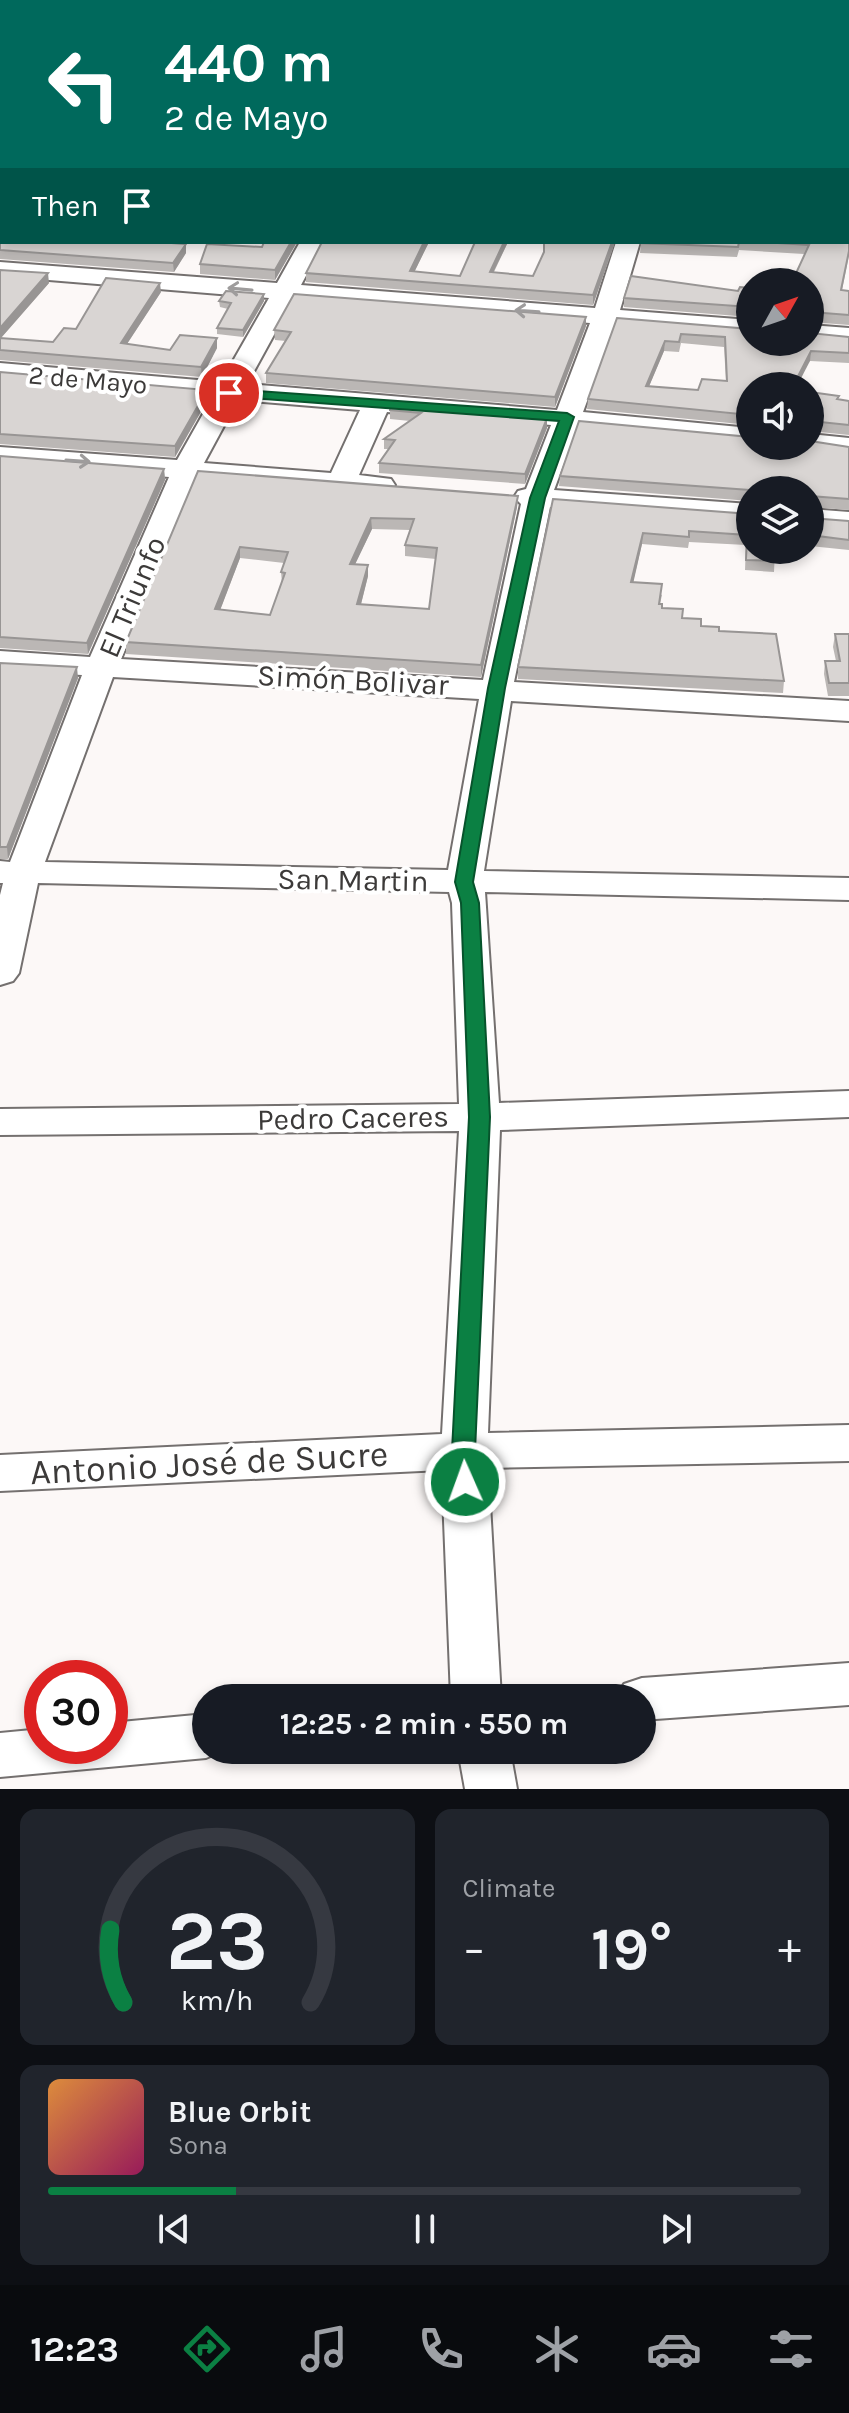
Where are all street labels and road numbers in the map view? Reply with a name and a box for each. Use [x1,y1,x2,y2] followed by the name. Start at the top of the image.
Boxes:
[27,359,149,401] street label: 2 de Mayo
[90,531,174,663] street label: El Triunfo
[256,657,450,703] street label: Simón Bolivar
[277,861,429,899] street label: San Martin
[257,1098,449,1138] street label: Pedro Caceres
[29,1433,389,1493] street label: Antonio José de Sucre

